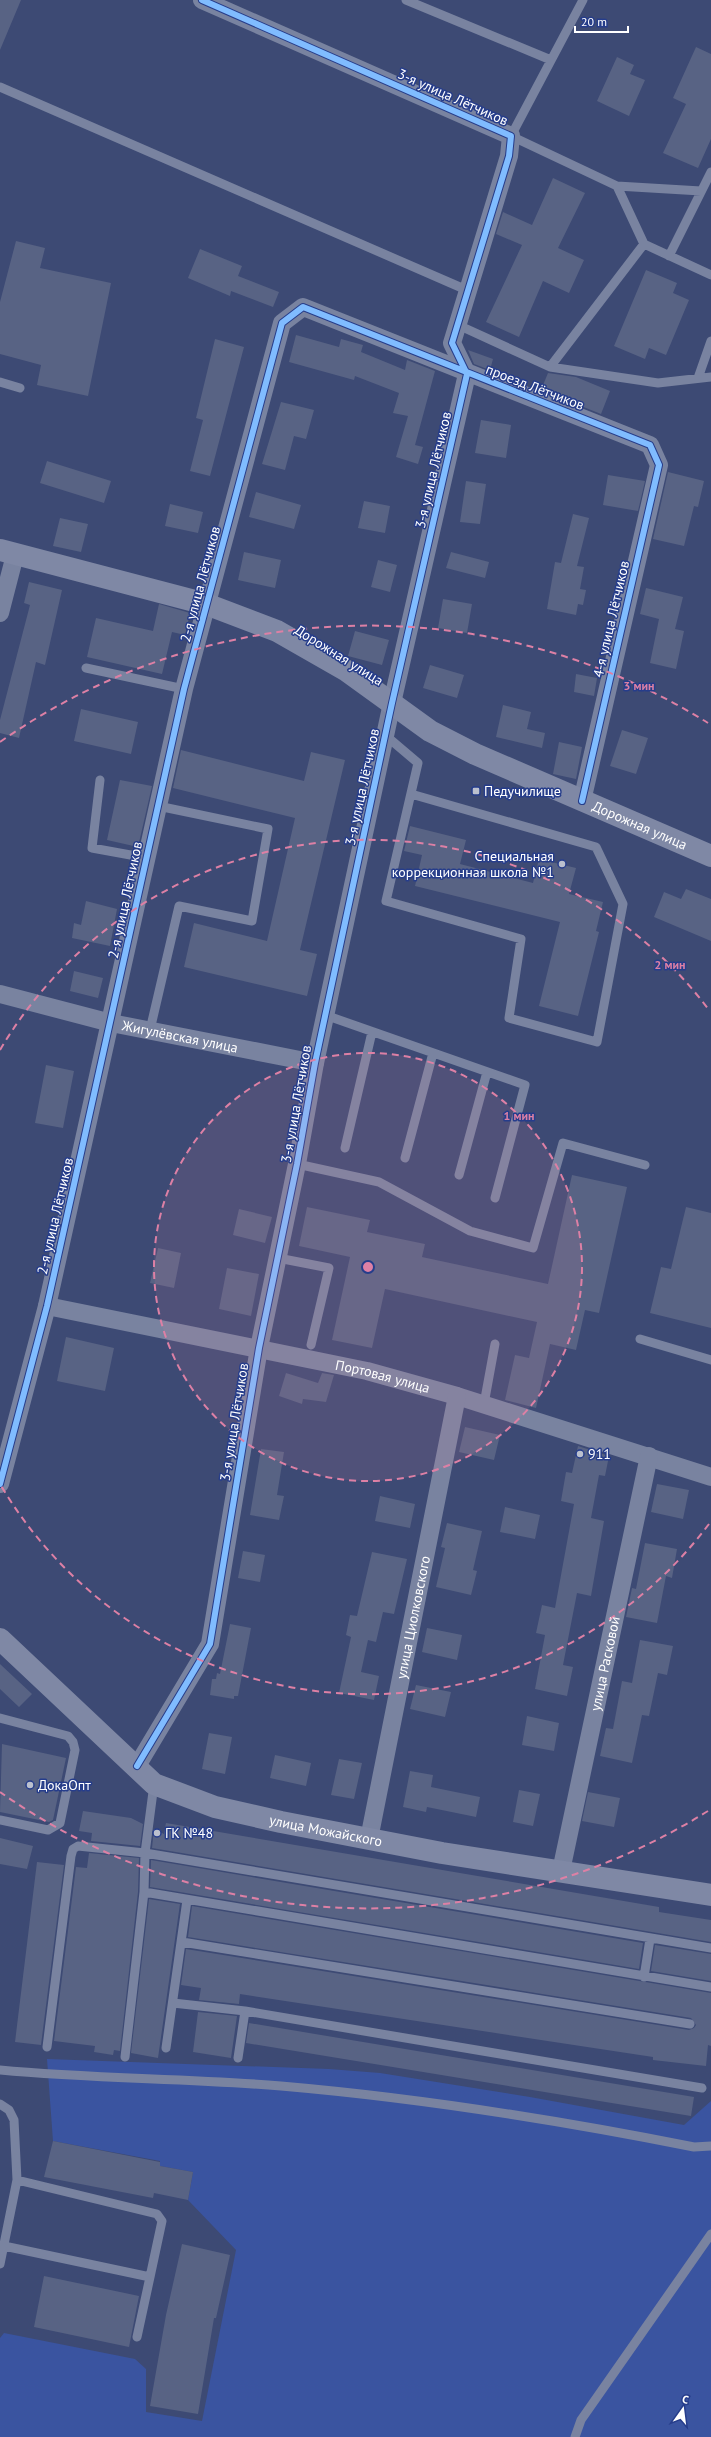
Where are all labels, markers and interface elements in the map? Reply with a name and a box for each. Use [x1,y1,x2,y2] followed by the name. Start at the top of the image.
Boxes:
[575,8,628,34] scale bar
[581,14,607,29] text: 20 m
[395,65,511,129] street label: 3-я улица Лётчиков
[483,360,587,414] street label: проезд Лётчиков
[411,410,455,530] street label: 3-я улица Лётчиков
[176,524,224,644] street label: 2-я улица Лётчиков
[589,559,633,679] street label: 4-я улица Лётчиков
[291,621,387,689] street label: Дорожная улица
[624,678,654,693] text: 3 мин
[341,727,383,847] street label: 3-я улица Лётчиков
[484,782,561,800] place label: Педучилище
[471,786,481,796] marker: Педучилище
[590,797,690,854] street label: Дорожная улица
[104,840,146,960] street label: 2-я улица Лётчиков
[392,847,554,881] place label: Специальная коррекционная школа №1
[557,859,567,869] marker: Специальная коррекционная школа №1
[655,957,685,972] text: 2 мин
[120,1016,239,1057] street label: Жигулёвская улица
[277,1044,315,1164] street label: 3-я улица Лётчиков
[504,1108,534,1123] text: 1 мин
[33,1156,77,1276] street label: 2-я улица Лётчиков
[361,1260,375,1274] centre of rings
[334,1356,432,1397] street label: Портовая улица
[216,1362,252,1482] street label: 3-я улица Лётчиков
[588,1445,611,1463] place label: 911
[575,1449,585,1459] marker: 911
[392,1554,434,1680] street label: улица Циолковского
[586,1615,624,1713] street label: улица Расковой
[38,1776,91,1794] place label: ДокаОпт
[25,1780,35,1790] marker: ДокаОпт
[268,1811,384,1850] street label: улица Можайского
[165,1824,213,1842] place label: ГК №48
[152,1828,162,1838] marker: ГК №48
[663,2389,703,2429] north arrow
[681,2392,690,2407] text: С

